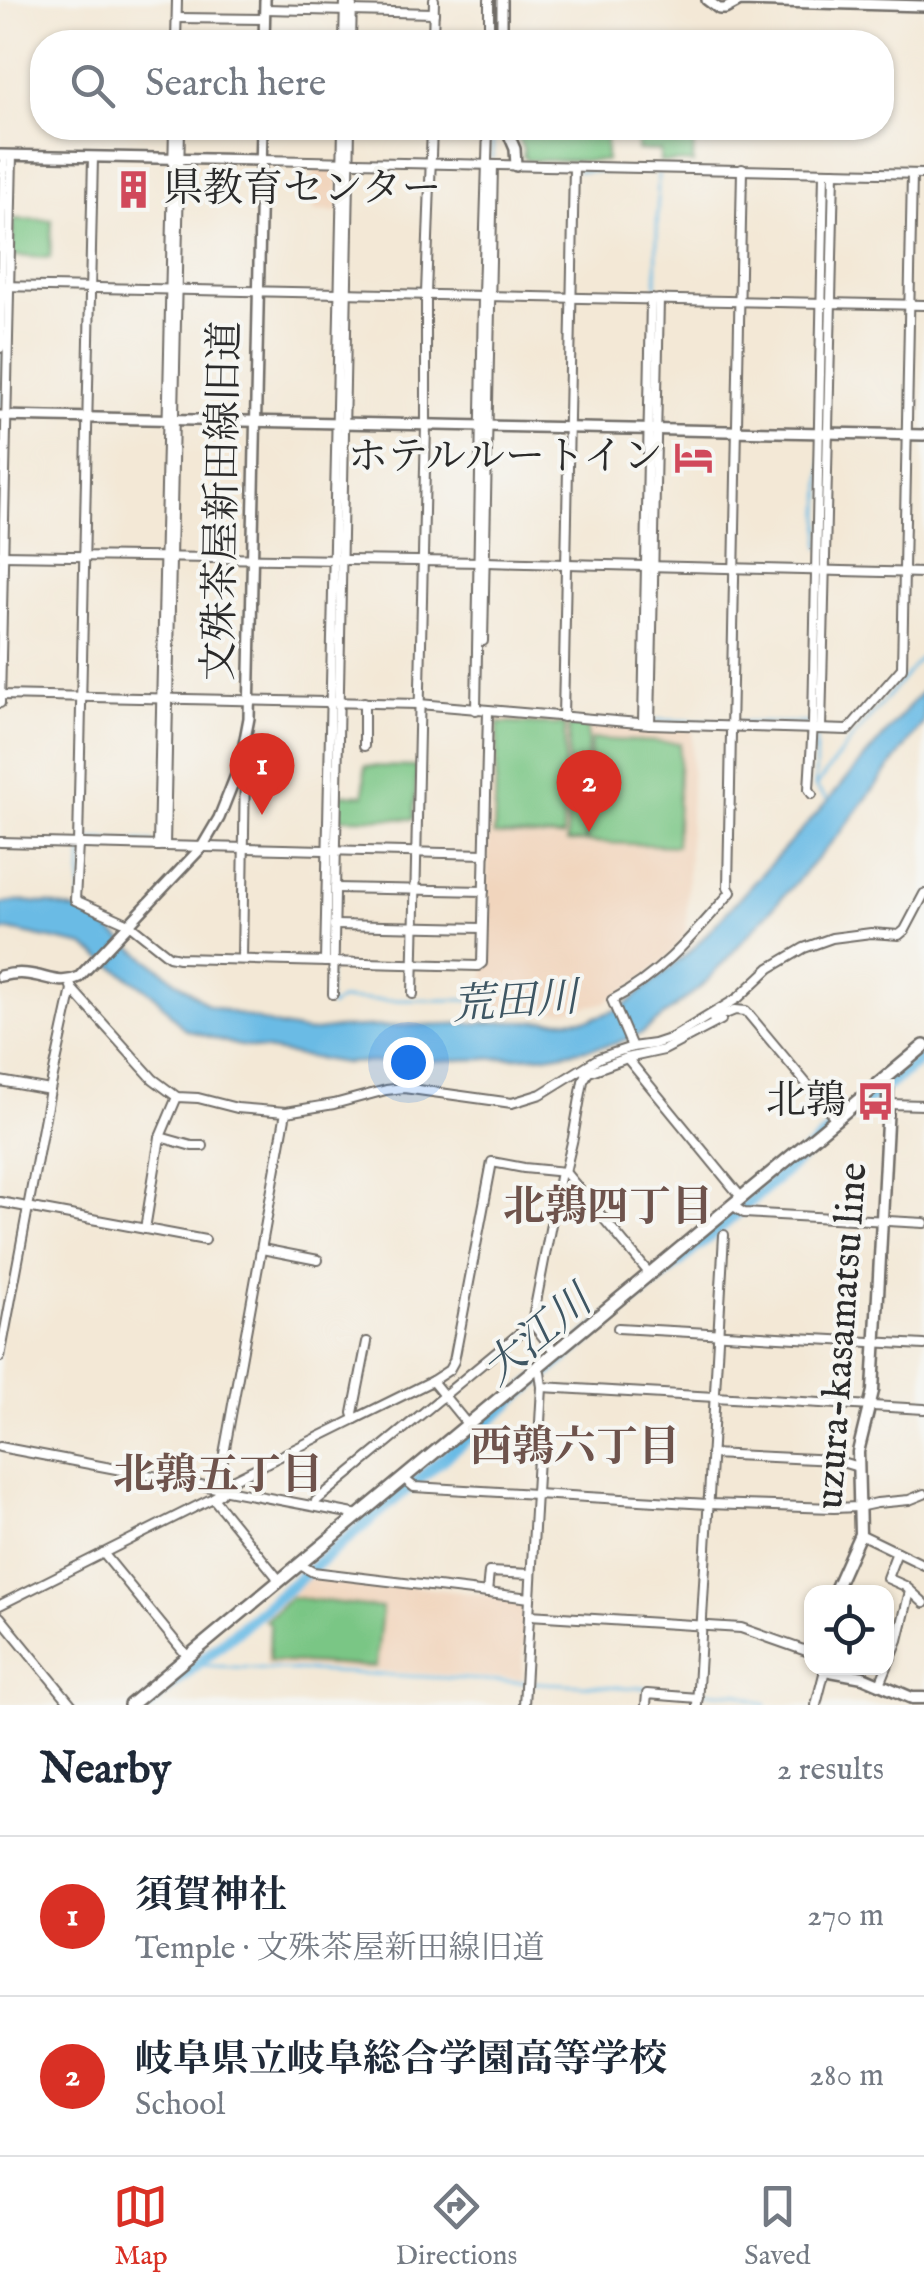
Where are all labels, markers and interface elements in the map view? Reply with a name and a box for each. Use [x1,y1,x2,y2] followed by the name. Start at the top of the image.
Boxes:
[30,30,894,140] search box
[65,58,120,113] icon: search
[145,61,326,109] text: Search here
[163,165,441,216] place label: 県教育センター
[112,169,154,211] building icon: 県教育センター
[195,321,253,681] street label: 文殊茶屋新田線旧道
[348,433,663,484] place label: ホテルルートイン
[672,437,714,479] hotel icon: ホテルルートイン
[230,732,294,815] pin: 1
[556,750,622,832] pin: 2
[450,972,584,1034] water label: 荒田川
[383,1037,434,1088] your location
[766,1077,846,1128] place label: 北鶉
[855,1081,897,1123] bus stop icon: 北鶉
[805,1161,881,1511] street label: uzura-kasamatsu line
[503,1182,713,1235] district label: 北鶉四丁目
[473,1274,606,1398] water label: 大江川
[470,1422,680,1475] district label: 西鶉六丁目
[113,1450,323,1503] district label: 北鶉五丁目
[804,1585,894,1675] map controls
[804,1585,894,1675] button: locate
[40,1744,171,1797] text: Nearby
[777,1750,884,1791] text: 2 results
[135,1873,287,1921] text: 須賀神社
[67,1896,78,1937] text: 1
[807,1896,884,1937] text: 270 m
[135,1929,544,1970] text: Temple · 文殊茶屋新田線旧道
[135,2037,667,2085] text: 岐阜県立岐阜総合学園高等学校
[65,2056,80,2097] text: 2
[809,2056,884,2097] text: 280 m
[135,2085,225,2126] text: School
[113,2179,168,2274] tab: Map
[395,2179,517,2274] tab: Directions
[744,2179,811,2274] tab: Saved

